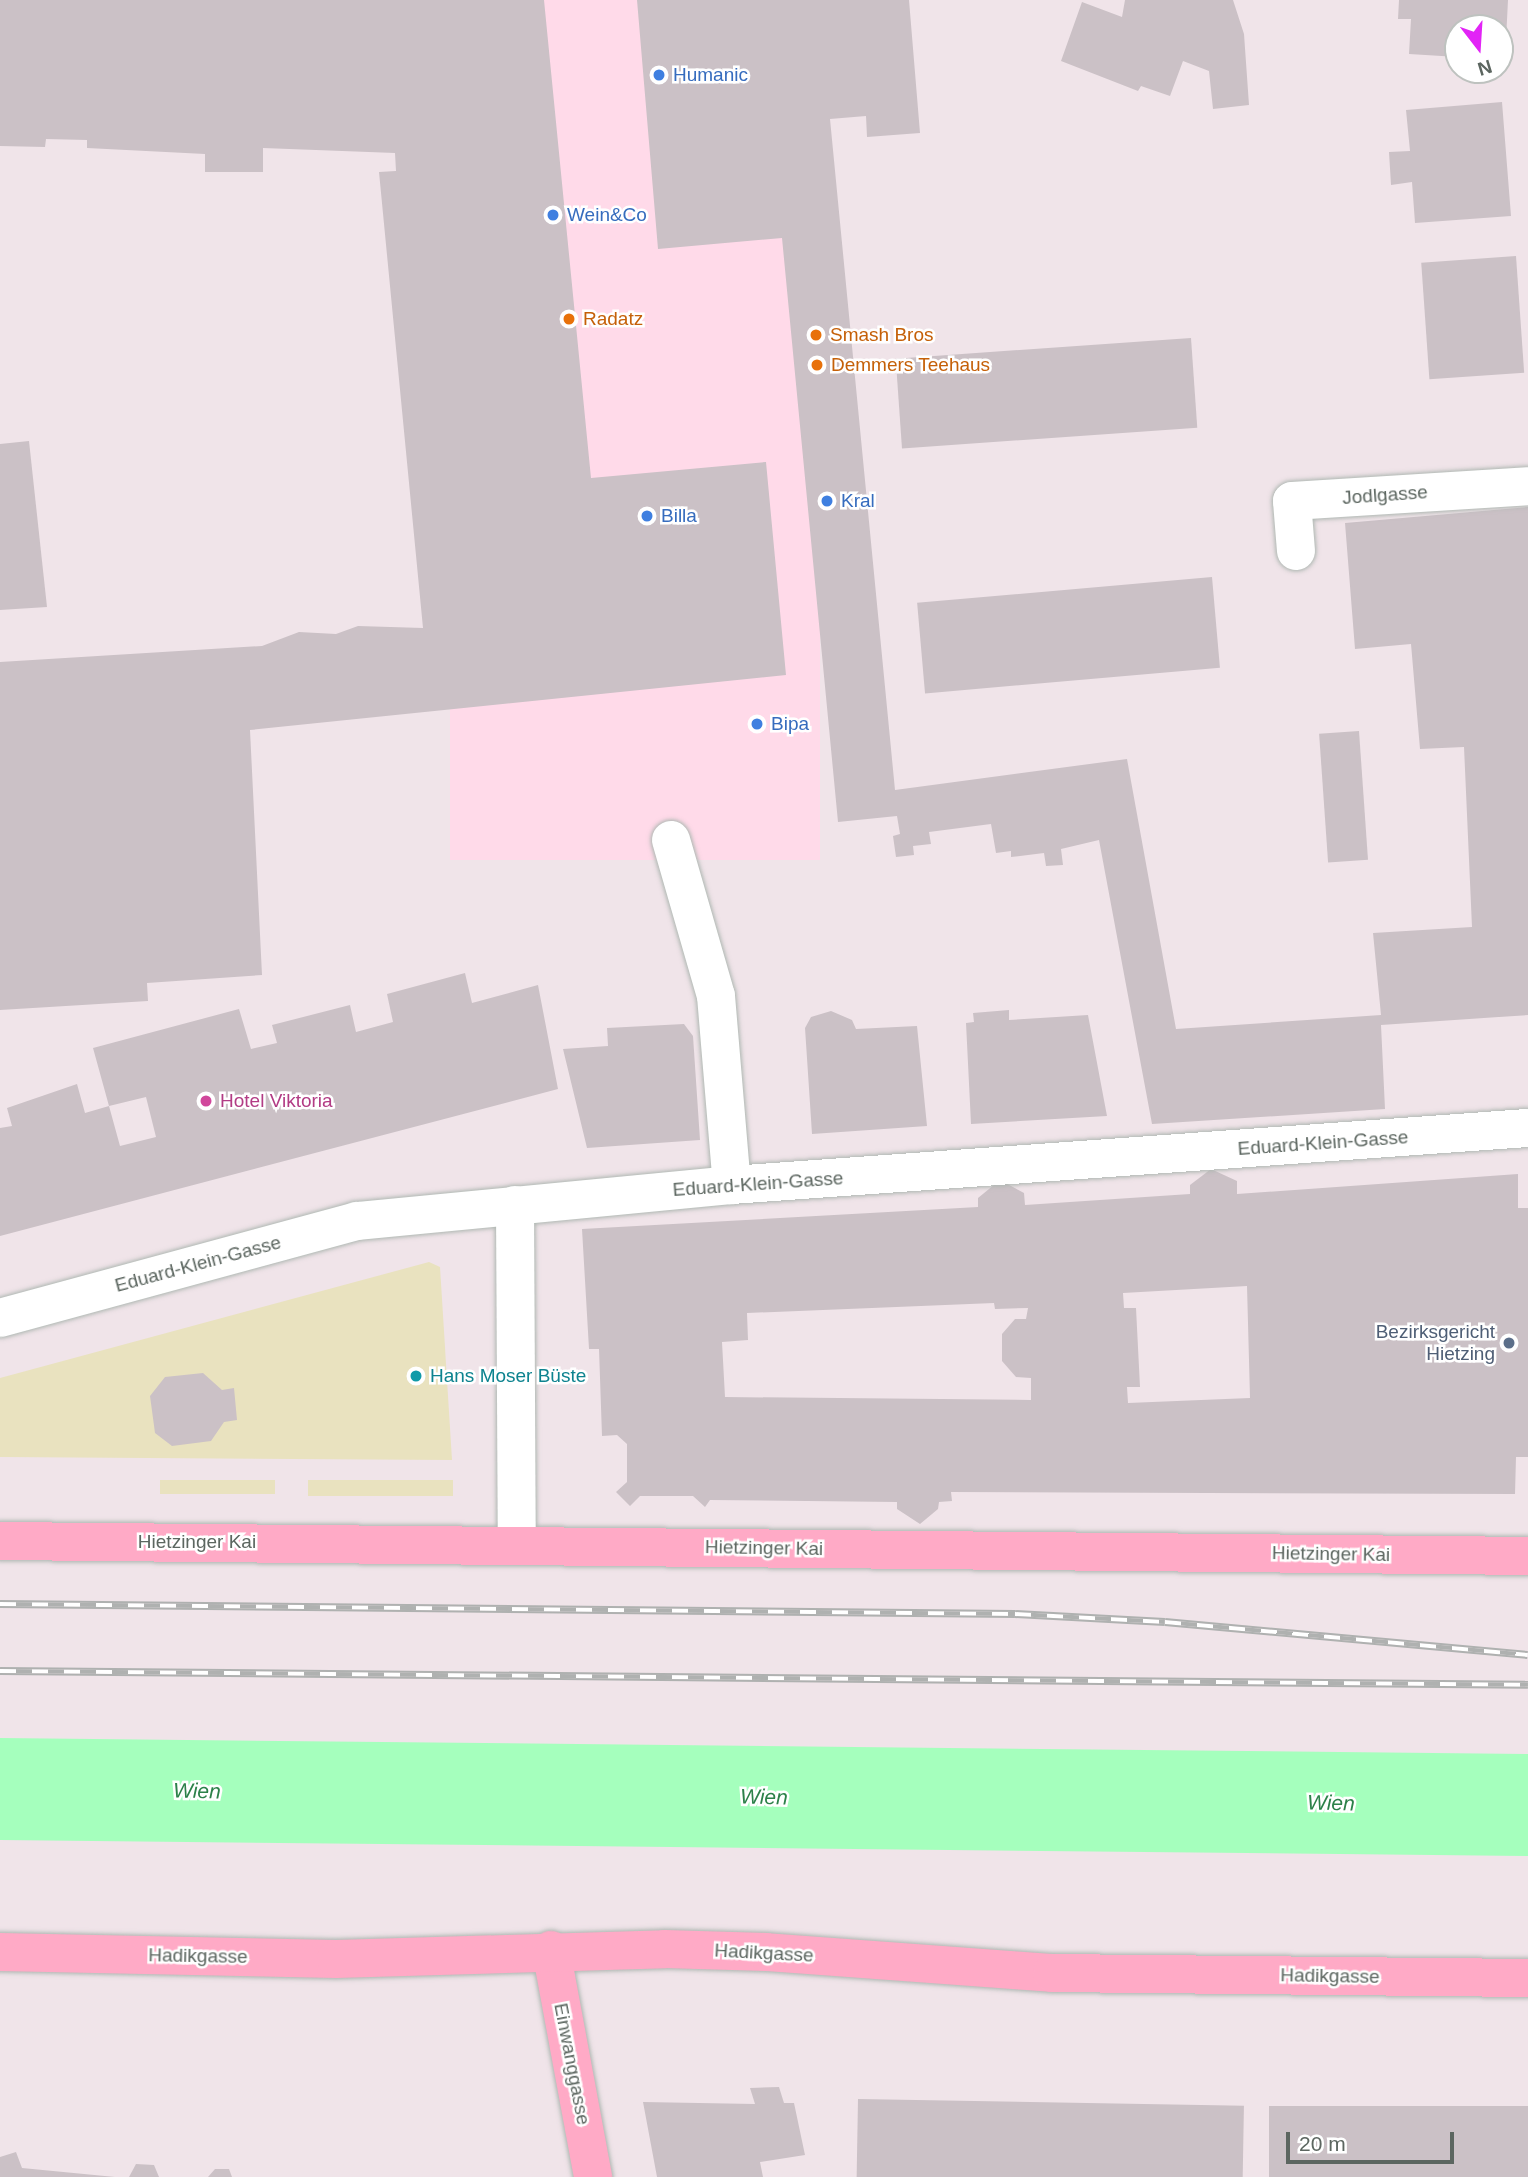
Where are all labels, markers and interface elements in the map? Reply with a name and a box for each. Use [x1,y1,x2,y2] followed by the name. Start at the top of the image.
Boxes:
[1444,14,1514,84] north arrow
[1475,56,1494,80] text: N
[673,64,748,86] place label: Humanic
[651,67,667,83] marker: Humanic
[567,204,647,226] place label: Wein&Co
[545,207,561,223] marker: Wein&Co
[583,308,643,330] place label: Radatz
[561,311,577,327] marker: Radatz
[830,324,933,346] place label: Smash Bros
[808,327,824,343] marker: Smash Bros
[831,354,990,376] place label: Demmers Teehaus
[809,357,825,373] marker: Demmers Teehaus
[1342,481,1428,509] street label: Jodlgasse
[841,490,875,512] place label: Kral
[819,493,835,509] marker: Kral
[661,505,697,527] place label: Billa
[639,508,655,524] marker: Billa
[771,713,809,735] place label: Bipa
[749,716,765,732] marker: Bipa
[220,1090,333,1112] place label: Hotel Viktoria
[198,1093,214,1109] marker: Hotel Viktoria
[1237,1126,1409,1160] street label: Eduard-Klein-Gasse
[672,1167,844,1201] street label: Eduard-Klein-Gasse
[112,1231,284,1297] street label: Eduard-Klein-Gasse
[1376,1321,1495,1365] place label: Bezirksgericht Hietzing
[1501,1335,1517,1351] marker: Bezirksgericht Hietzing
[430,1365,586,1387] place label: Hans Moser Büste
[408,1368,424,1384] marker: Hans Moser Büste
[138,1531,256,1553] street label: Hietzinger Kai
[705,1536,823,1560] street label: Hietzinger Kai
[1272,1542,1390,1566] street label: Hietzinger Kai
[173,1778,221,1804] water label: Wien
[740,1784,788,1810] water label: Wien
[1307,1790,1355,1816] water label: Wien
[714,1939,814,1967] street label: Hadikgasse
[148,1944,248,1968] street label: Hadikgasse
[1280,1964,1380,1988] street label: Hadikgasse
[549,2001,595,2127] street label: Einwanggasse
[1290,2118,1458,2162] scale bar
[1299,2132,1346,2155] text: 20 m

